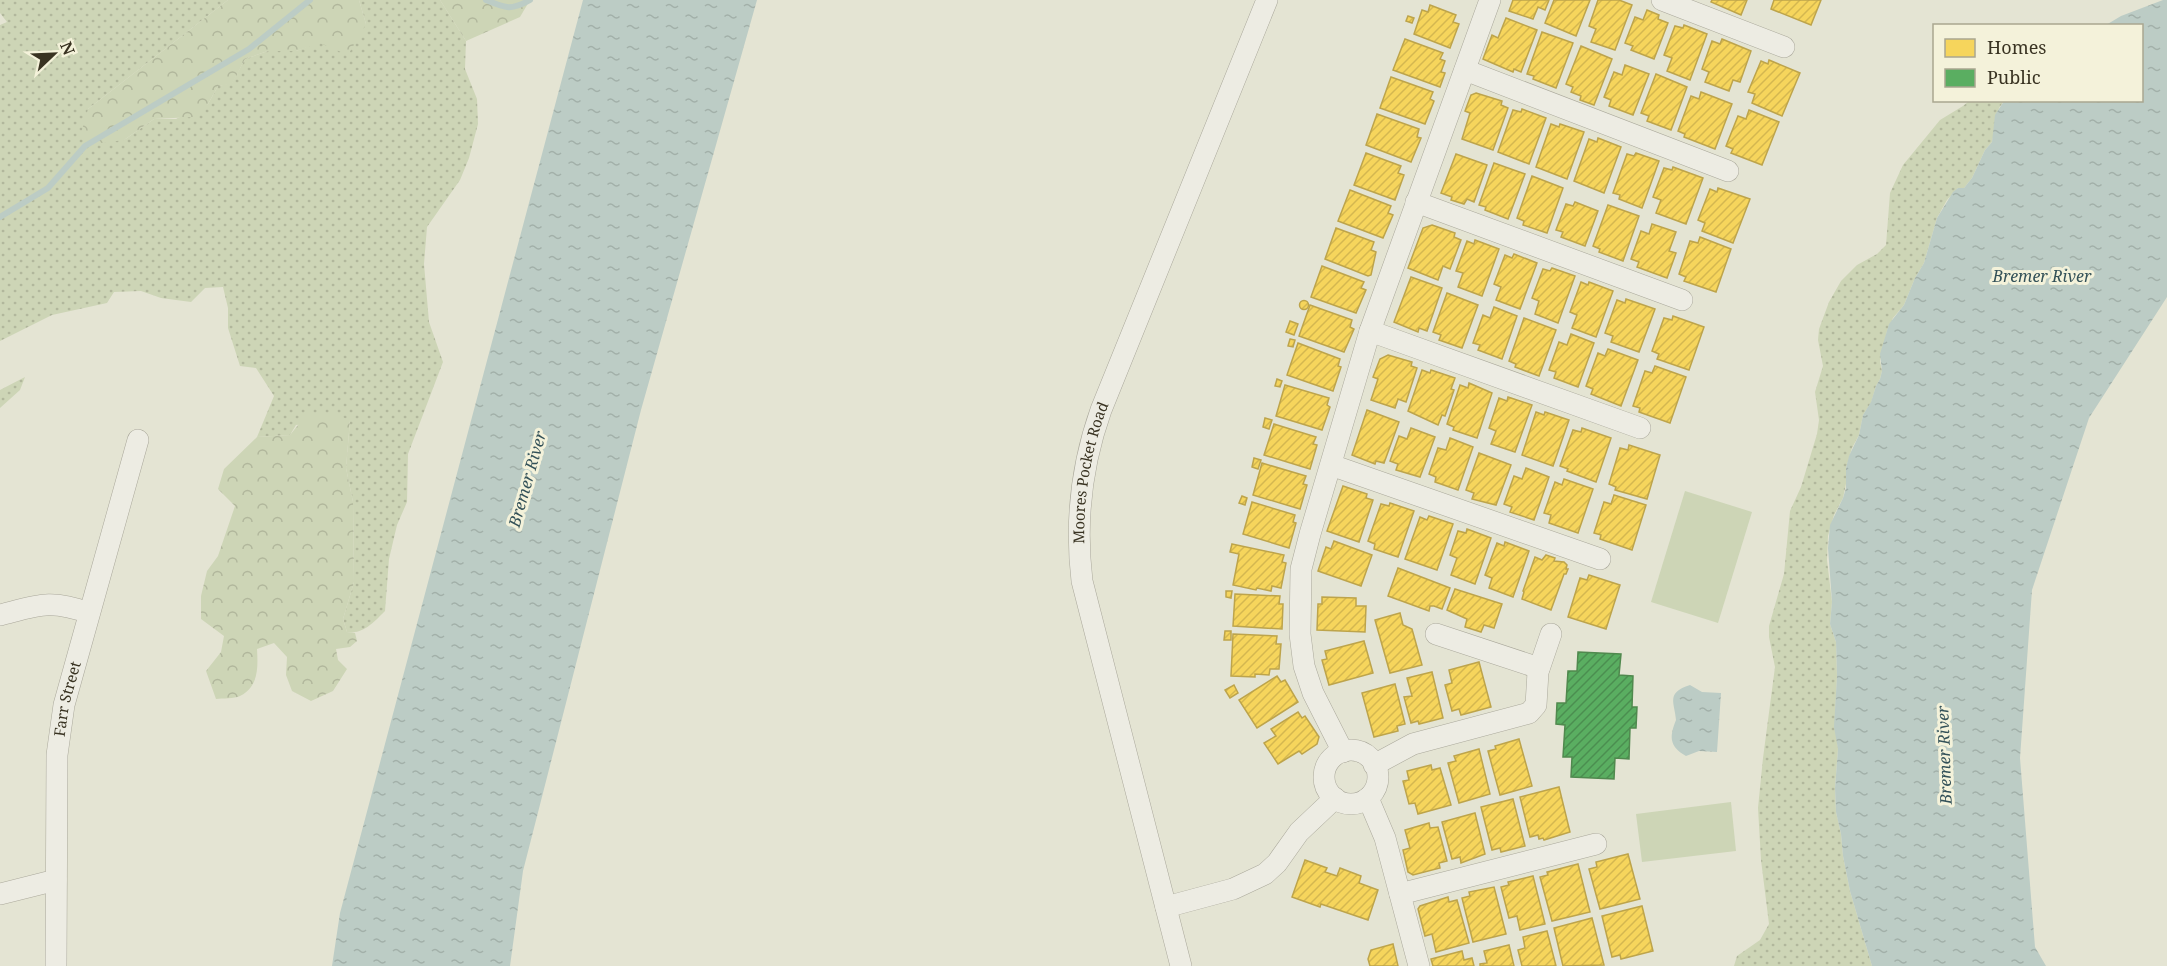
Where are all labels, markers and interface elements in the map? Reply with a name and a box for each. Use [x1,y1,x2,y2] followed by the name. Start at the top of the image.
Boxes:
[24,24,84,84] north arrow
[1933,24,2143,102] legend
[1987,35,2046,59] text: Homes
[55,38,81,59] text: N
[1987,65,2041,89] text: Public
[1992,265,2092,287] water label: Bremer River
[1068,399,1112,544] street label: Moores Pocket Road
[503,428,551,531] water label: Bremer River
[49,659,85,738] street label: Farr Street
[1931,705,1957,806] water label: Bremer River

